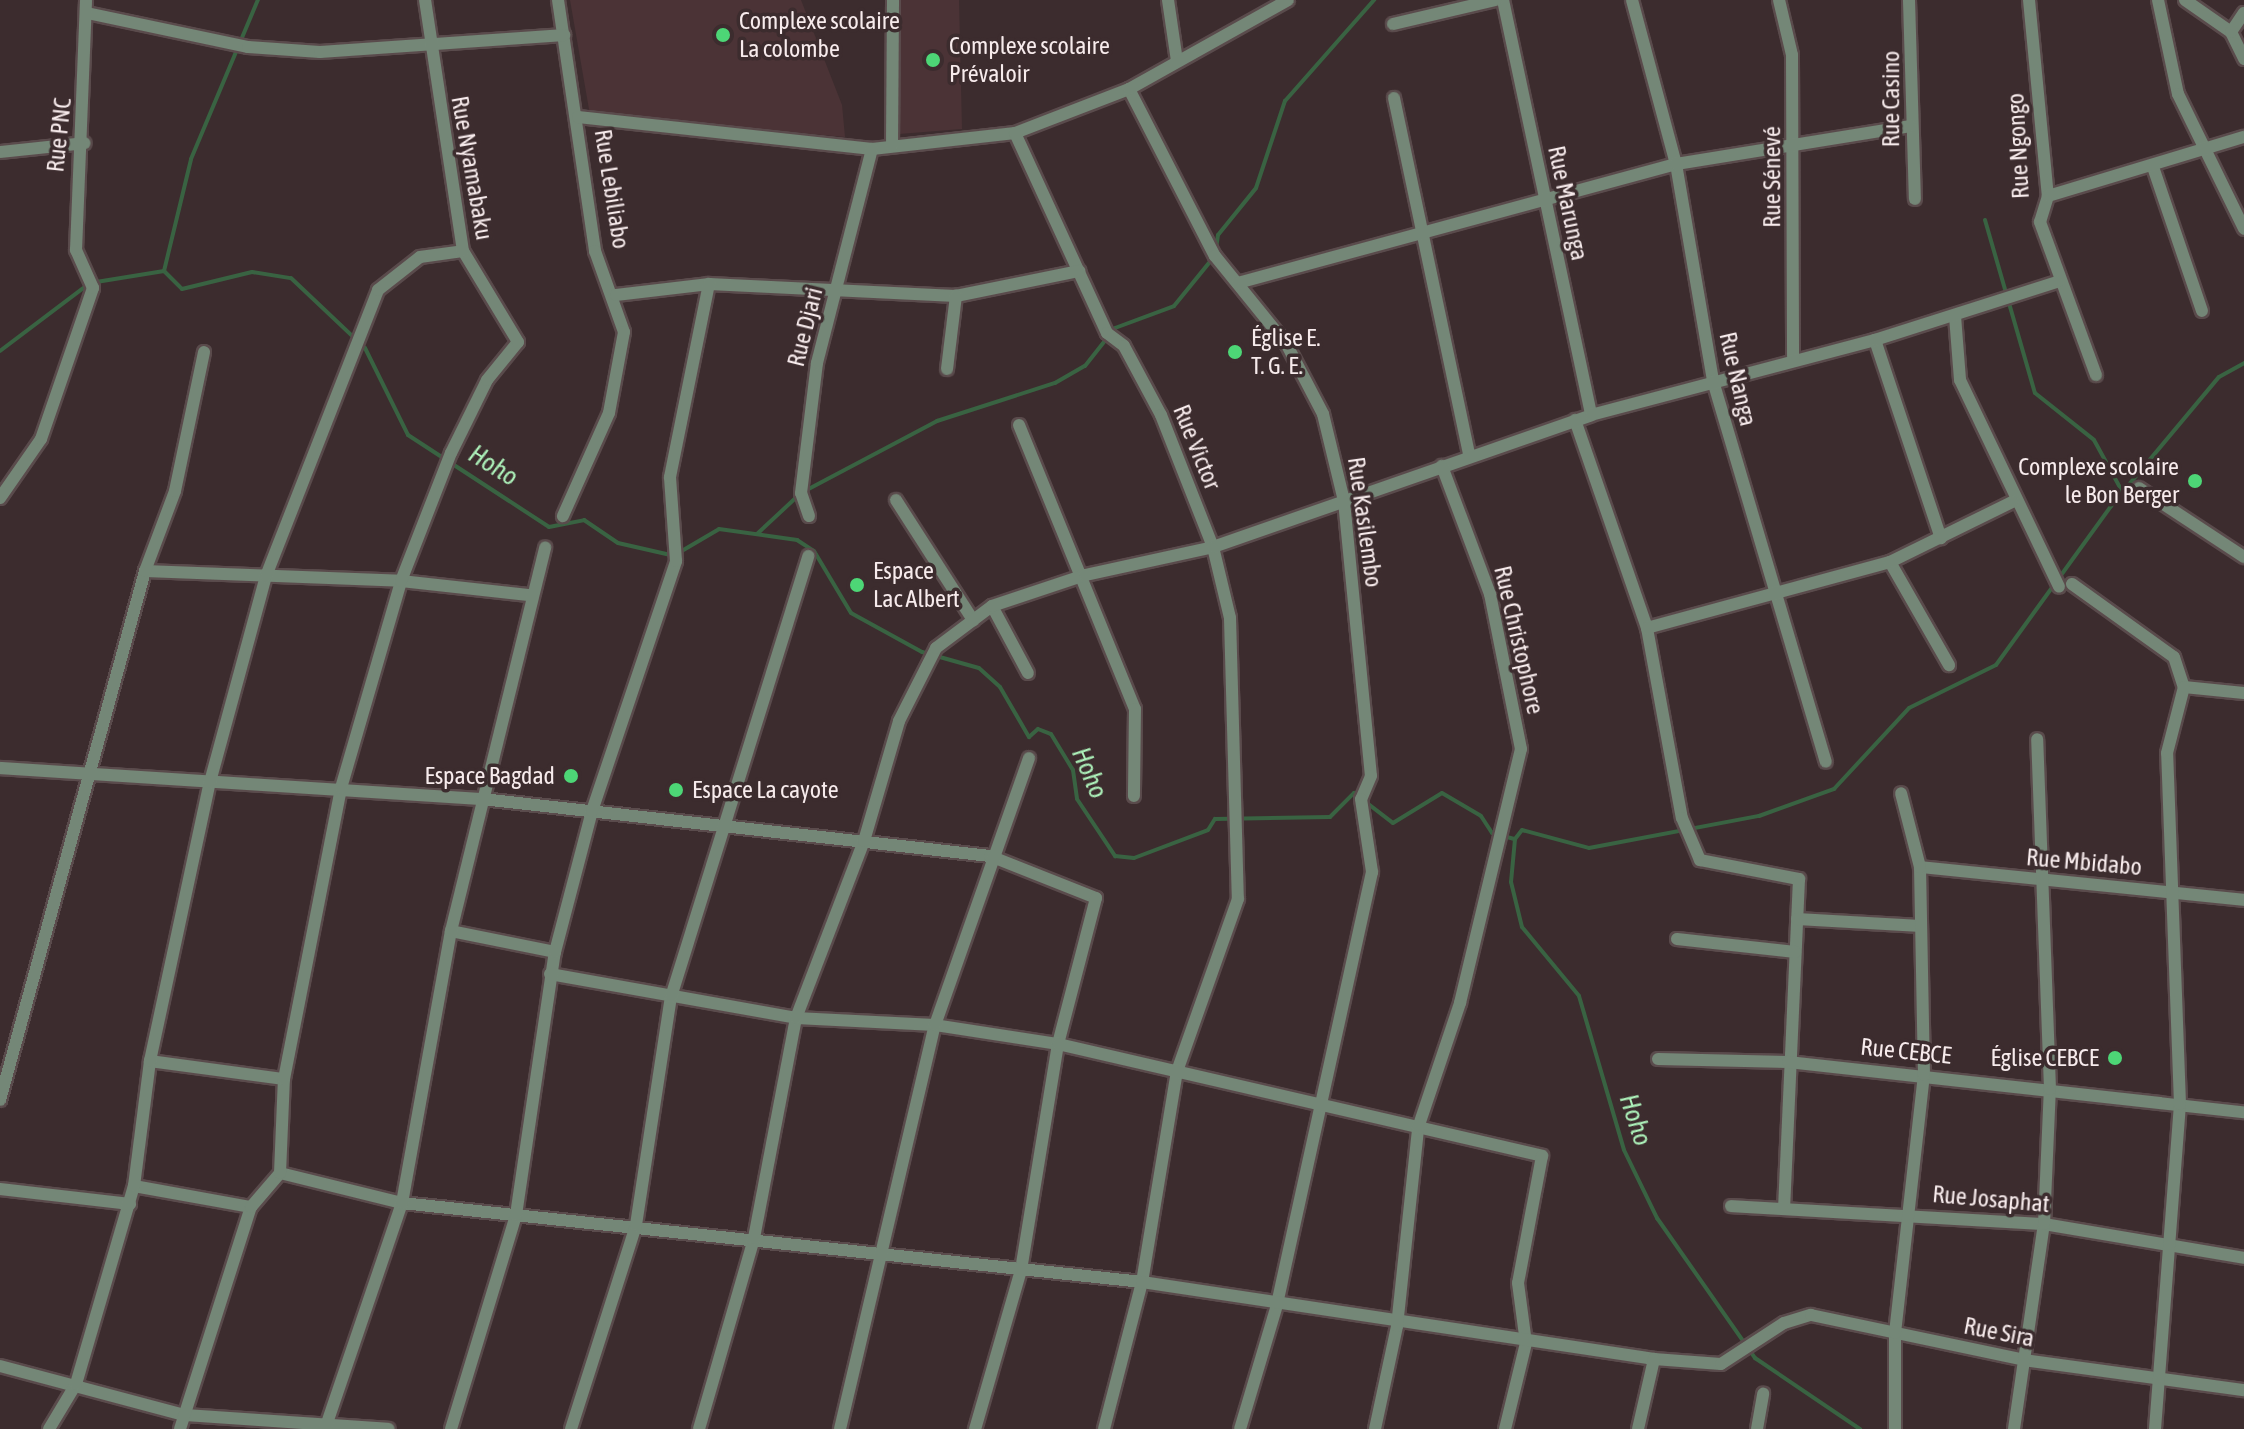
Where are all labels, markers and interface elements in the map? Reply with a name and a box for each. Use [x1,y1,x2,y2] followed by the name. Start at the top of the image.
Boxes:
[739,7,900,63] place label: Complexe scolaire La colombe
[714,26,732,44] marker: Complexe scolaire La colombe
[949,32,1110,88] place label: Complexe scolaire Prévaloir
[924,51,942,69] marker: Complexe scolaire Prévaloir
[1877,51,1905,147] street label: Rue Casino
[2001,92,2035,200] street label: Rue Ngongo
[445,94,499,242] street label: Rue Nyamabaku
[41,96,77,174] street label: Rue PNC
[1758,126,1786,228] street label: Rue Sénevé
[588,127,636,251] street label: Rue Lebiliabo
[1542,143,1594,263] street label: Rue Marunga
[781,284,829,370] street label: Rue Djari
[1251,324,1321,380] place label: Église E. T. G. E.
[1713,329,1763,429] street label: Rue Nanga
[1226,343,1244,361] marker: Église E. T. G. E.
[1167,400,1227,494] street label: Rue Victor
[463,439,523,493] water label: Hoho
[2018,453,2179,509] place label: Complexe scolaire le Bon Berger
[1342,455,1388,589] street label: Rue Kasilembo
[2186,472,2204,490] marker: Complexe scolaire le Bon Berger
[873,557,960,613] place label: Espace Lac Albert
[1488,563,1550,717] street label: Rue Christophore
[848,576,866,594] marker: Espace Lac Albert
[1064,743,1114,803] water label: Hoho
[424,762,555,790] place label: Espace Bagdad
[562,767,580,785] marker: Espace Bagdad
[692,776,839,804] place label: Espace La cayote
[667,781,685,799] marker: Espace La cayote
[2025,843,2143,881] street label: Rue Mbidabo
[1859,1032,1953,1070] street label: Rue CEBCE
[1990,1044,2099,1072] place label: Église CEBCE
[2106,1049,2124,1067] marker: Église CEBCE
[1612,1090,1658,1150] water label: Hoho
[1931,1180,2051,1218] street label: Rue Josaphat
[1961,1311,2037,1353] street label: Rue Sira

